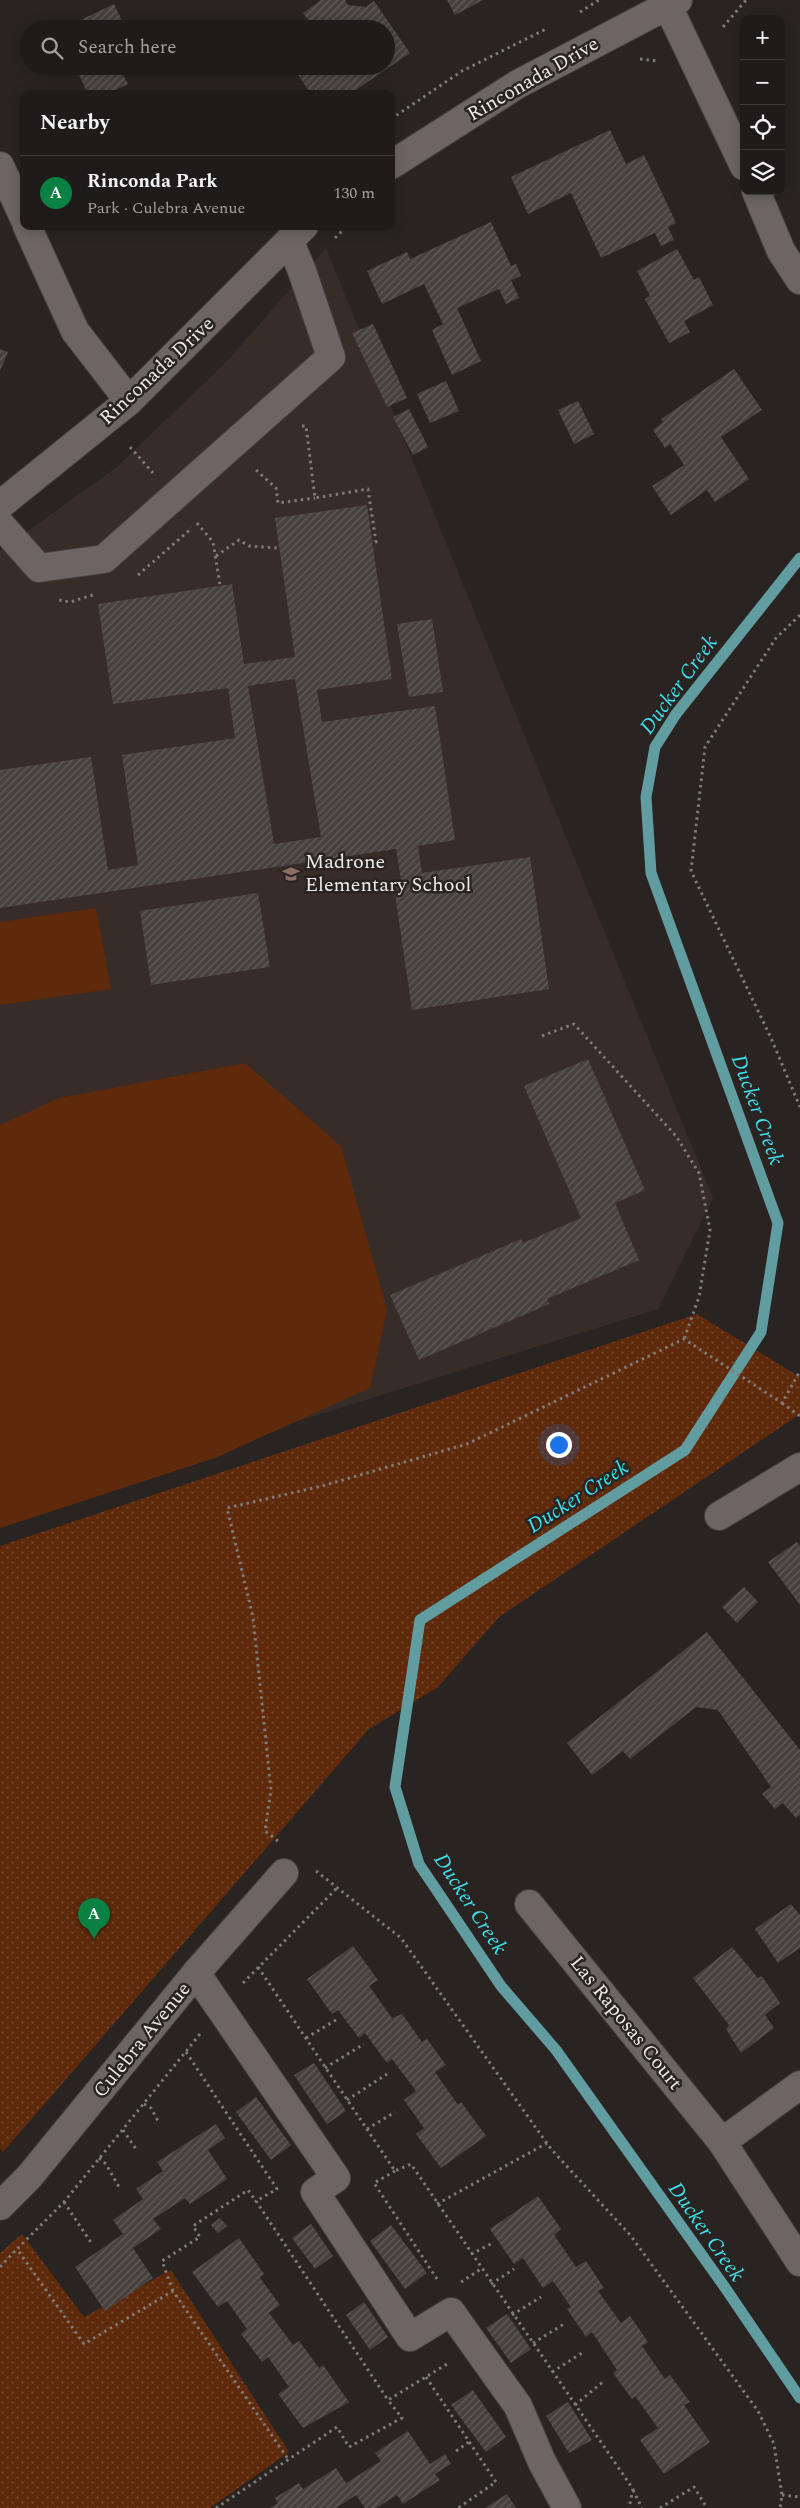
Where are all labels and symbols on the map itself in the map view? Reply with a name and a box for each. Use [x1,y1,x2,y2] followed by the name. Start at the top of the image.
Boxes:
[462,29,604,129] street label: Rinconada Drive
[93,310,221,432] street label: Rinconada Drive
[632,629,726,741] water label: Ducker Creek
[305,847,471,900] place label: Madrone Elementary School
[281,864,301,884] school or university icon: Madrone Elementary School
[722,1050,792,1170] water label: Ducker Creek
[546,1432,572,1458] your location
[521,1452,635,1542] water label: Ducker Creek
[425,1847,515,1961] water label: Ducker Creek
[78,1898,110,1939] pin: A
[562,1949,690,2097] street label: Las Raposas Court
[86,1976,198,2104] street label: Culebra Avenue
[660,2175,752,2289] water label: Ducker Creek

